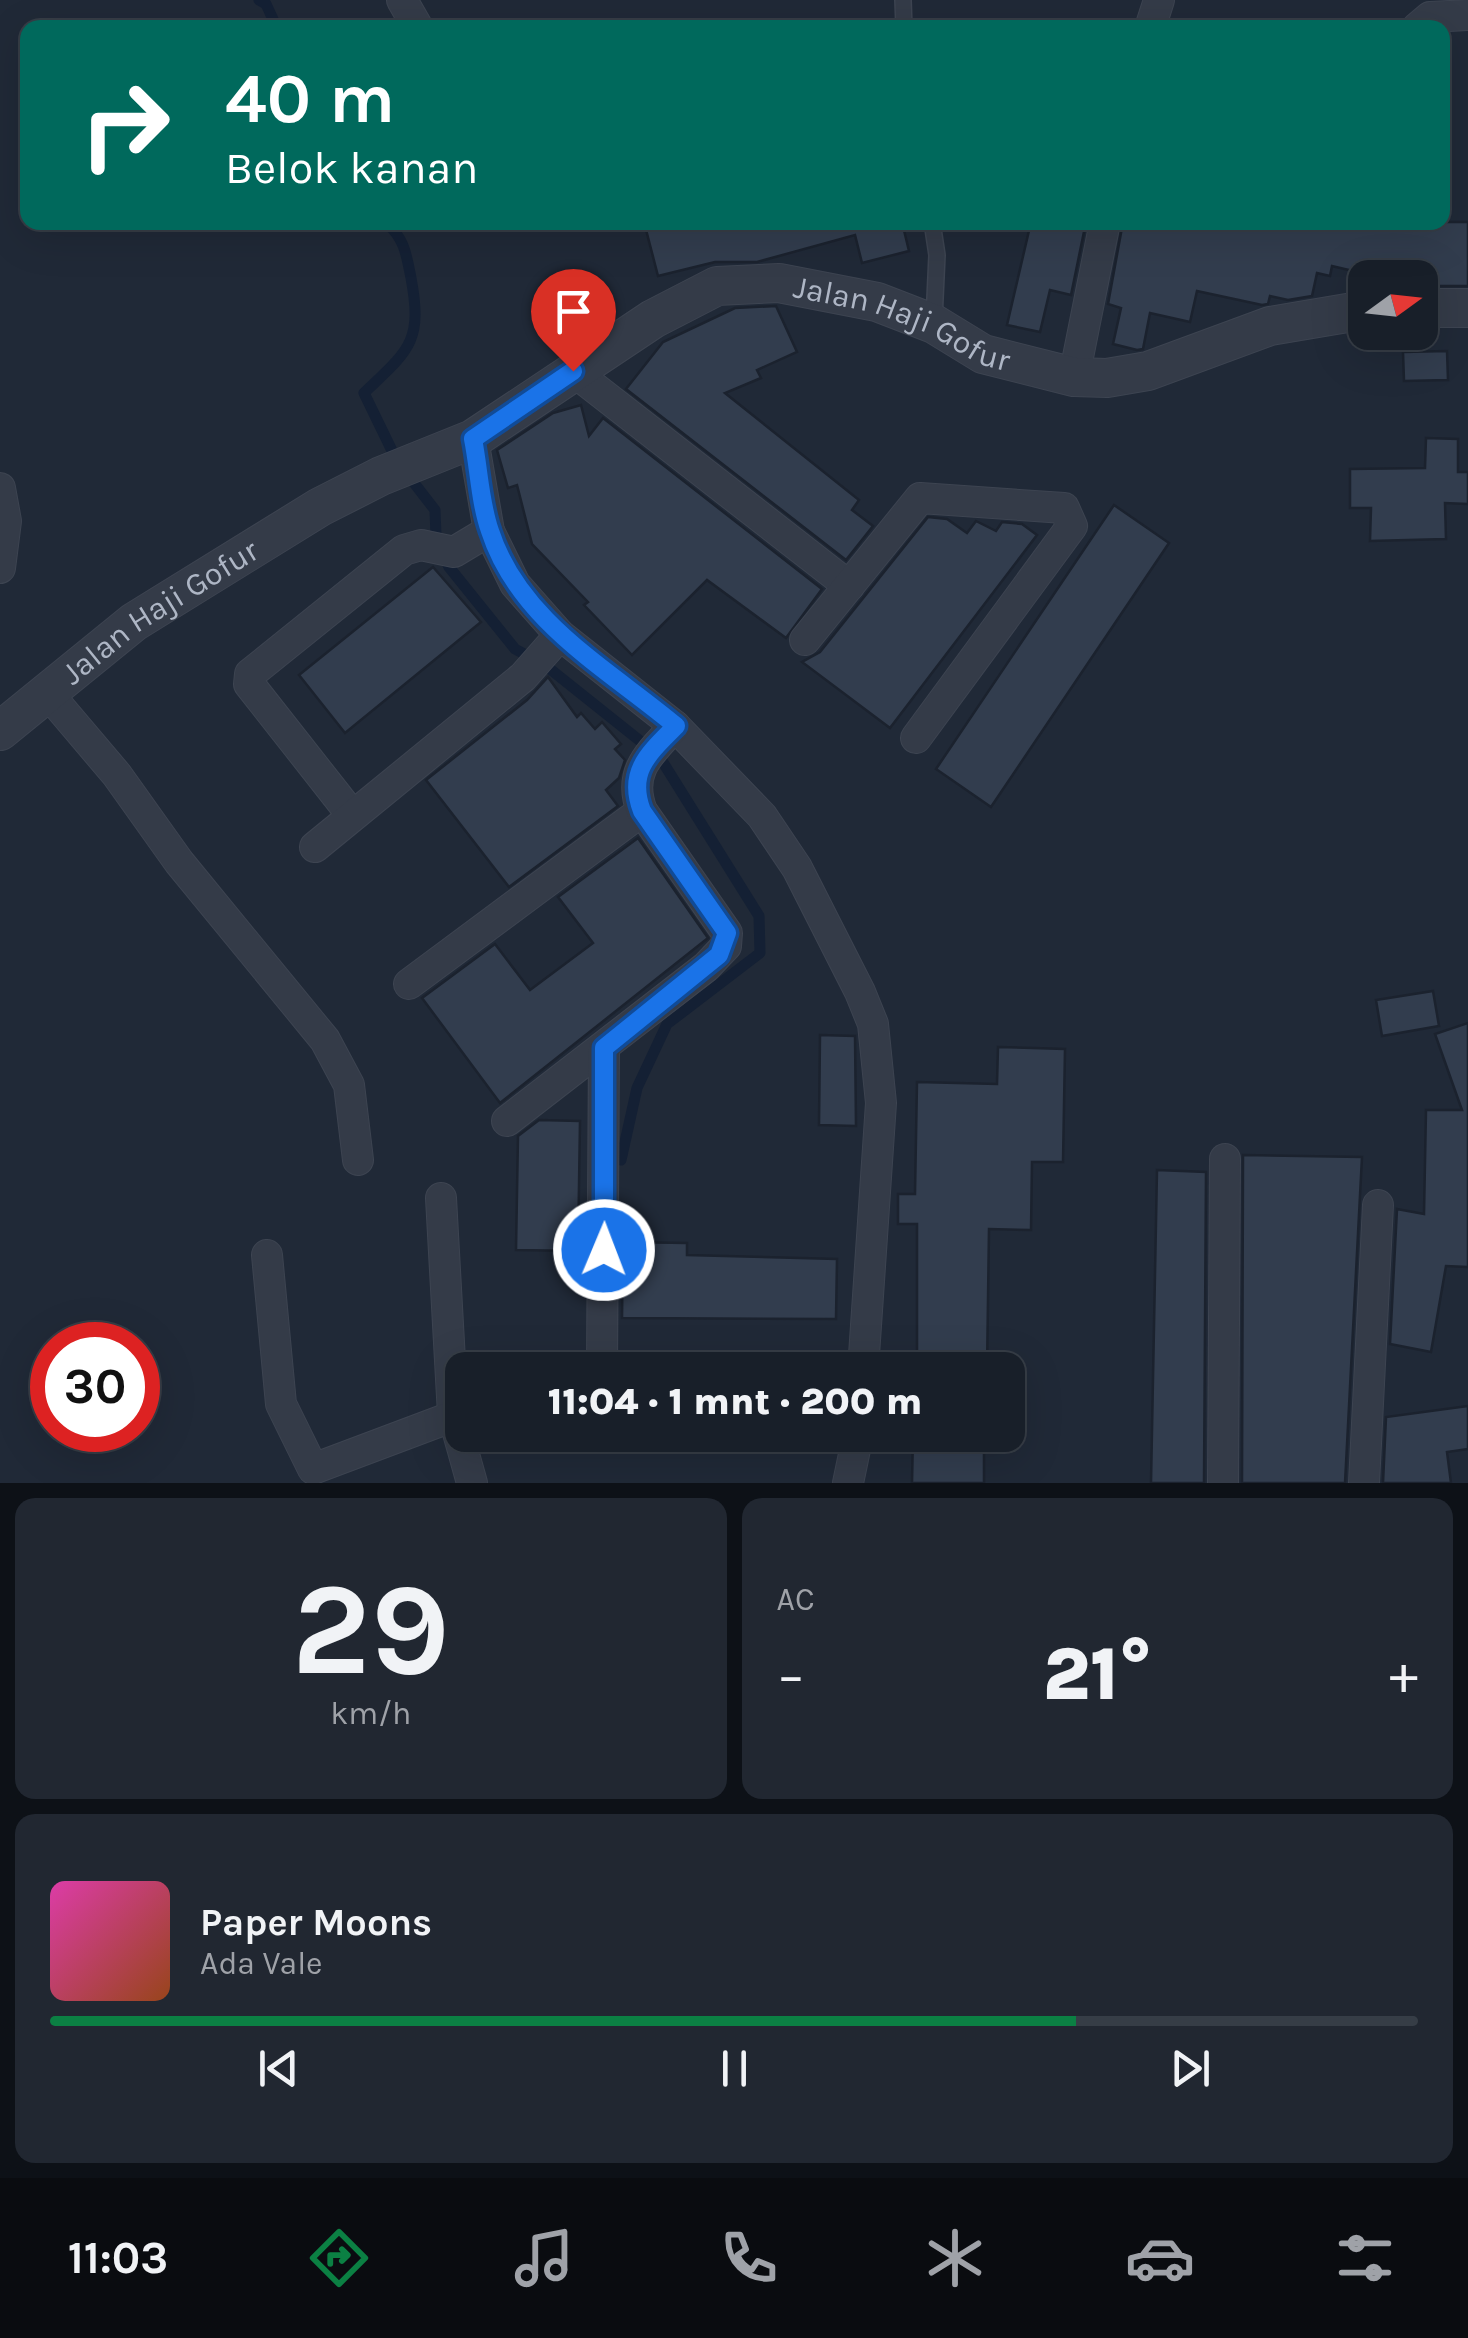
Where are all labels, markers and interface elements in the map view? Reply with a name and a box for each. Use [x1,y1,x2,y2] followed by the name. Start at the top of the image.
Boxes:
[225,58,395,140] text: 40 m
[60,60,190,190] icon: right
[225,142,479,194] text: Belok kanan
[1348,260,1438,350] north arrow
[1348,260,1438,350] map controls
[791,268,1014,379] street label: Jalan Haji Gofur
[531,269,616,372] pin
[546,284,601,339] icon: arrive
[54,532,266,692] street label: Jalan Haji Gofur
[552,1198,656,1302] position arrow
[30,1322,160,1452] speed limit sign: 30
[548,1379,922,1424] text: 11:04 · 1 mnt · 200 m
[292,1554,450,1706] text: 29
[777,1581,815,1618] text: AC
[1043,1630,1152,1718] text: 21°
[777,1643,805,1707] text: −
[1389,1643,1418,1707] text: +
[330,1695,411,1732] text: km/h
[200,1900,432,1945] text: Paper Moons
[200,1945,323,1982] text: Ada Vale
[251,2041,306,2096] icon: previous
[707,2041,762,2096] icon: pause
[1163,2041,1218,2096] icon: next
[304,2223,374,2293] icon: directions
[509,2223,579,2293] icon: music
[714,2223,784,2293] icon: phone
[920,2223,990,2293] icon: climate
[1125,2223,1195,2293] icon: car
[1330,2223,1400,2293] icon: filters
[68,2232,168,2284] text: 11:03

